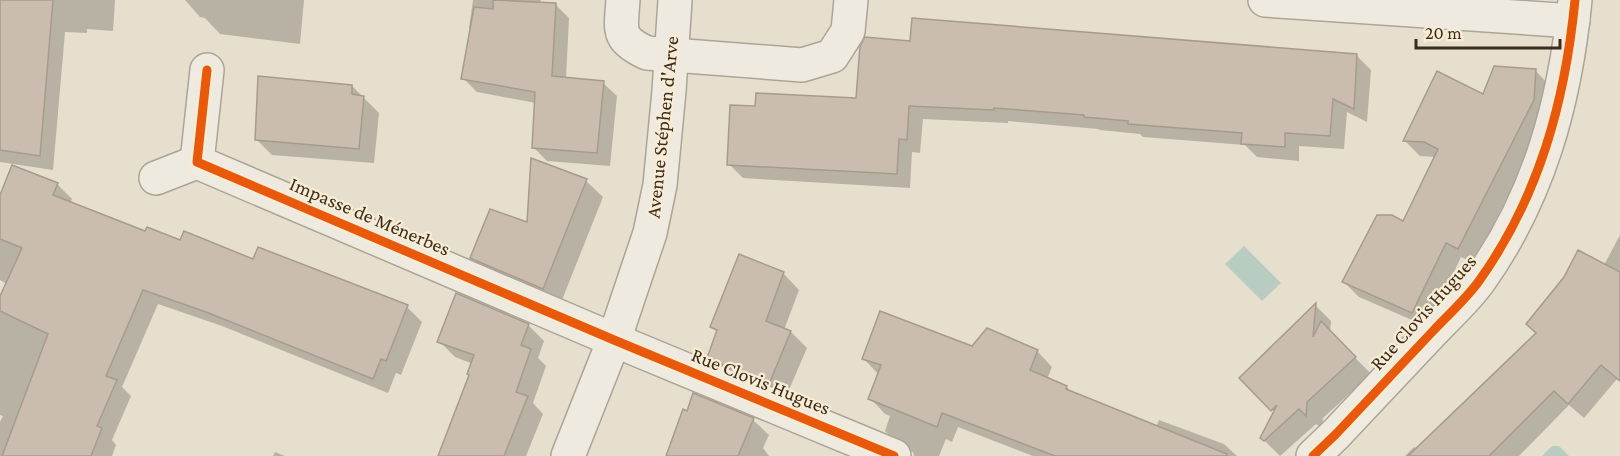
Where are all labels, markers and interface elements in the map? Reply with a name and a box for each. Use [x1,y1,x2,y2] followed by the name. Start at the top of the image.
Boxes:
[1416,12,1560,50] scale bar
[1425,23,1462,43] text: 20 m
[641,35,684,219] street label: Avenue Stéphen d'Arve
[286,172,454,261] street label: Impasse de Ménerbes
[1365,250,1481,375] street label: Rue Clovis Hugues
[688,343,834,420] street label: Rue Clovis Hugues

